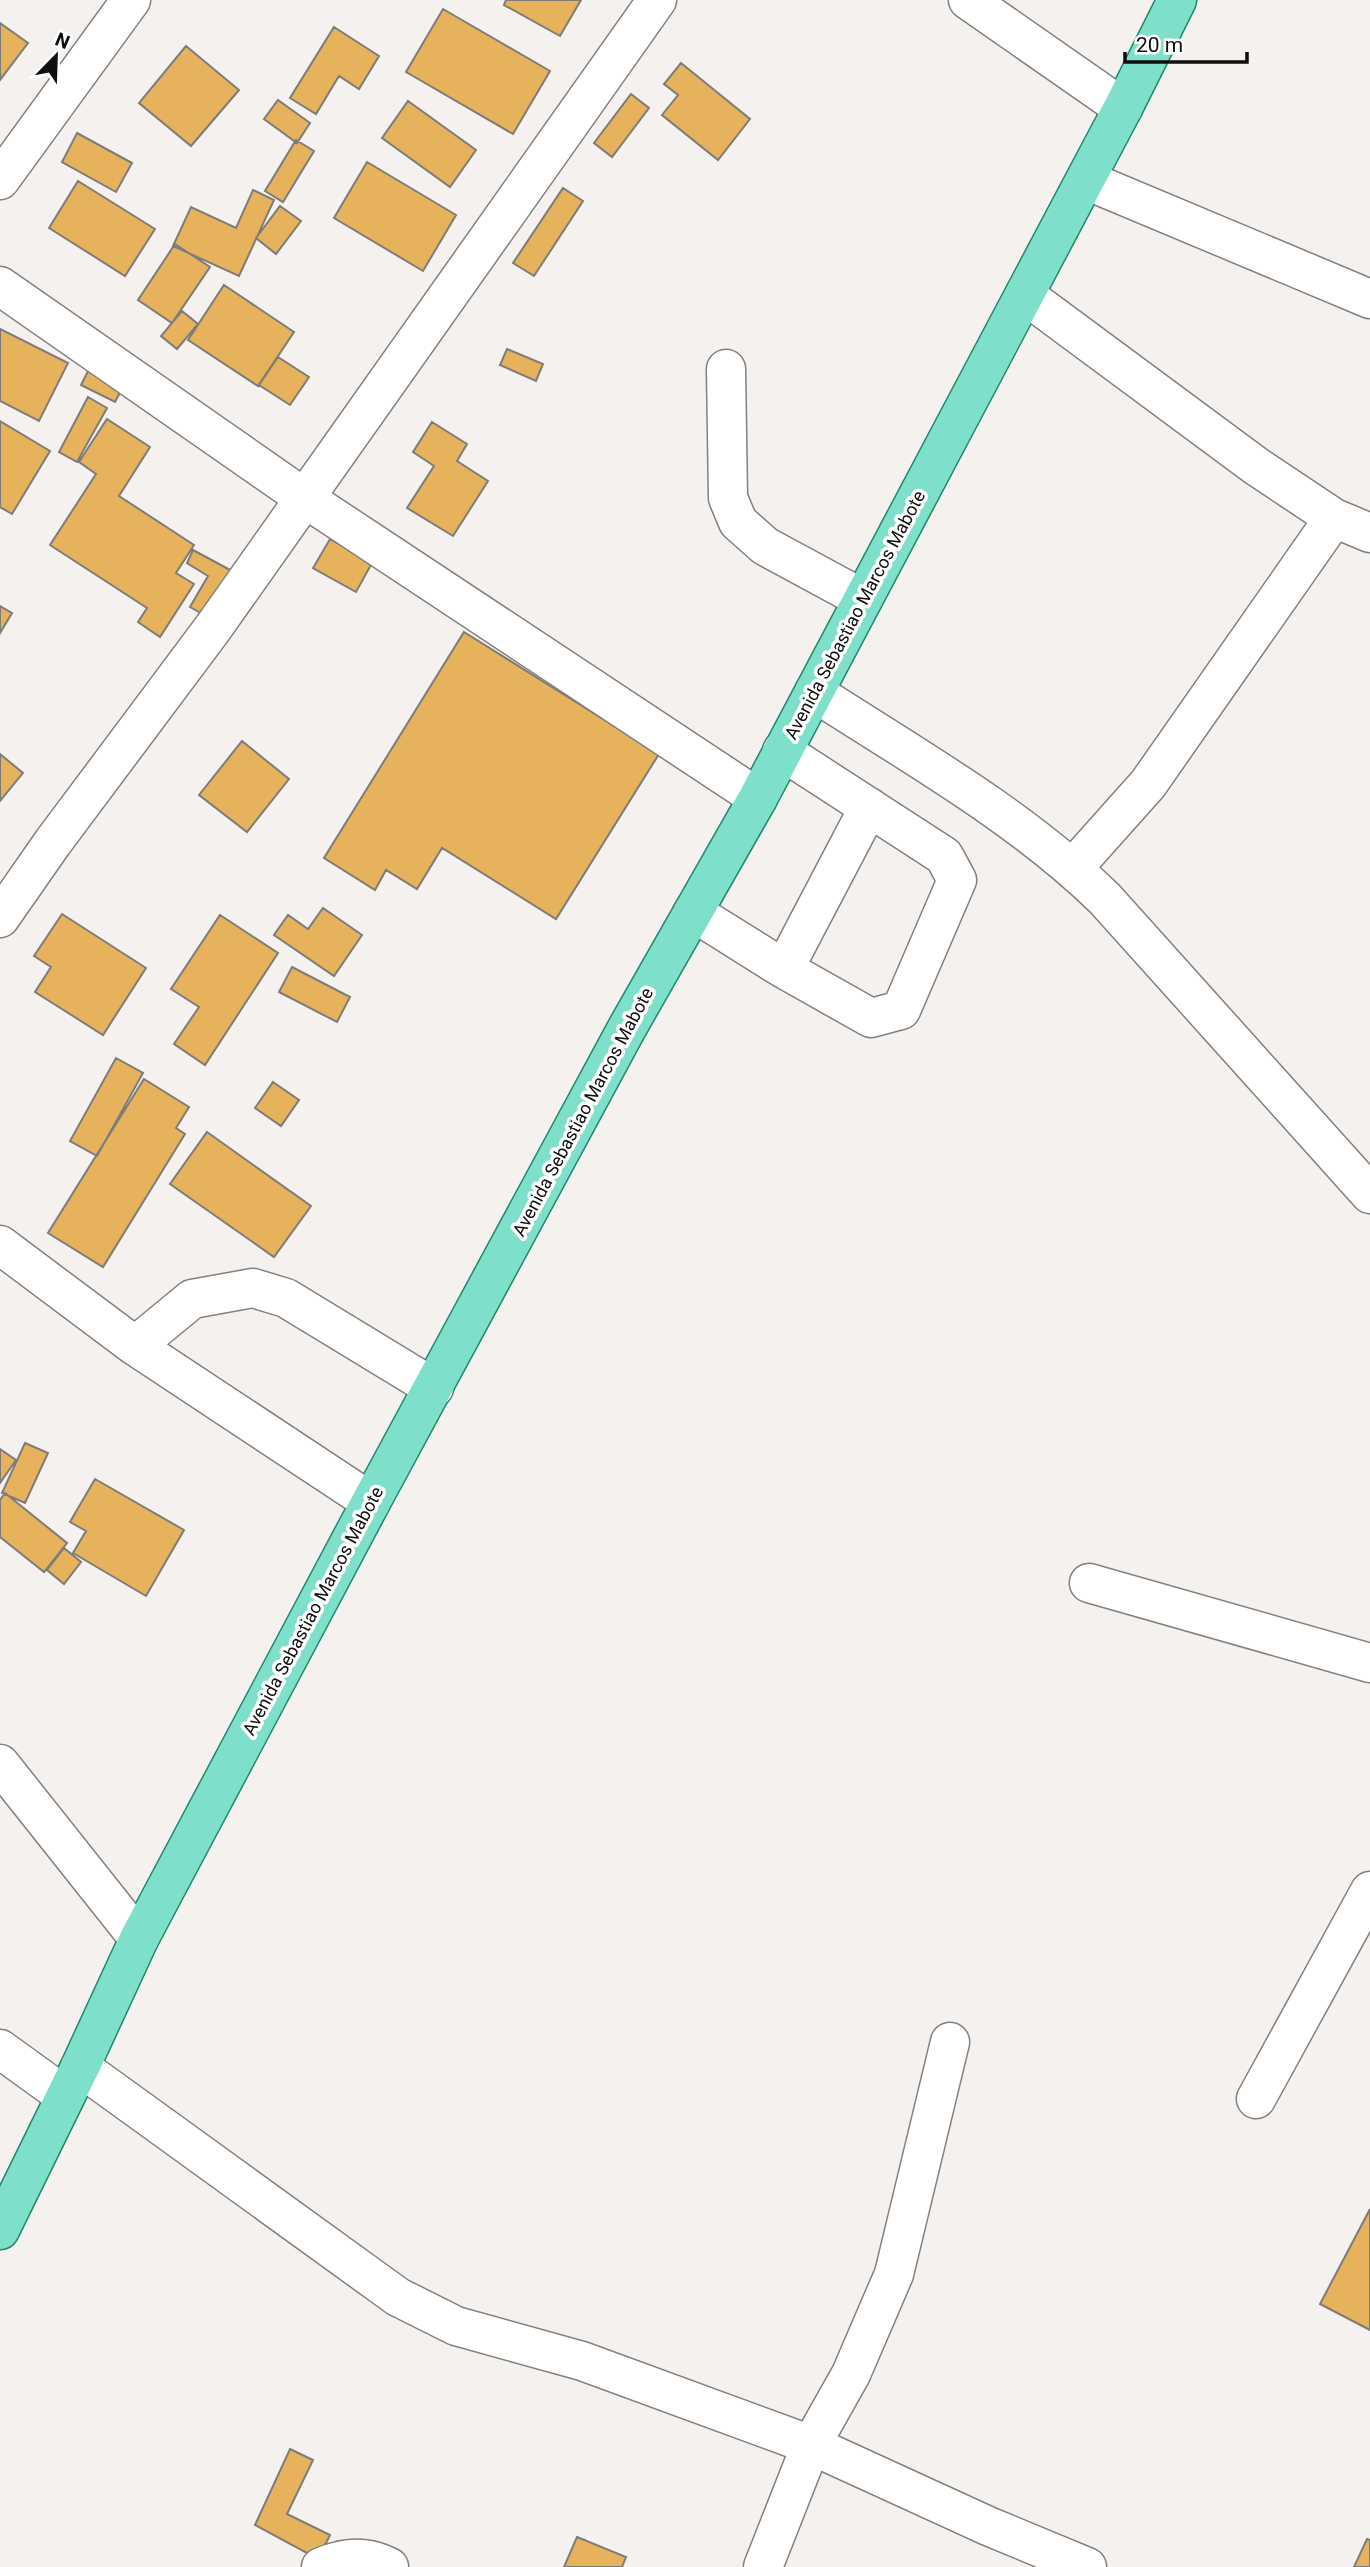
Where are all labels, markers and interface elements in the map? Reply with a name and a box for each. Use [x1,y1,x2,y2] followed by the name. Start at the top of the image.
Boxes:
[21,21,91,91] north arrow
[1125,21,1248,65] scale bar
[52,28,73,54] text: N
[1136,33,1183,57] text: 20 m
[780,487,929,743] street label: Avenida Sebastiao Marcos Mabote
[508,984,657,1240] street label: Avenida Sebastiao Marcos Mabote
[238,1483,387,1739] street label: Avenida Sebastiao Marcos Mabote

